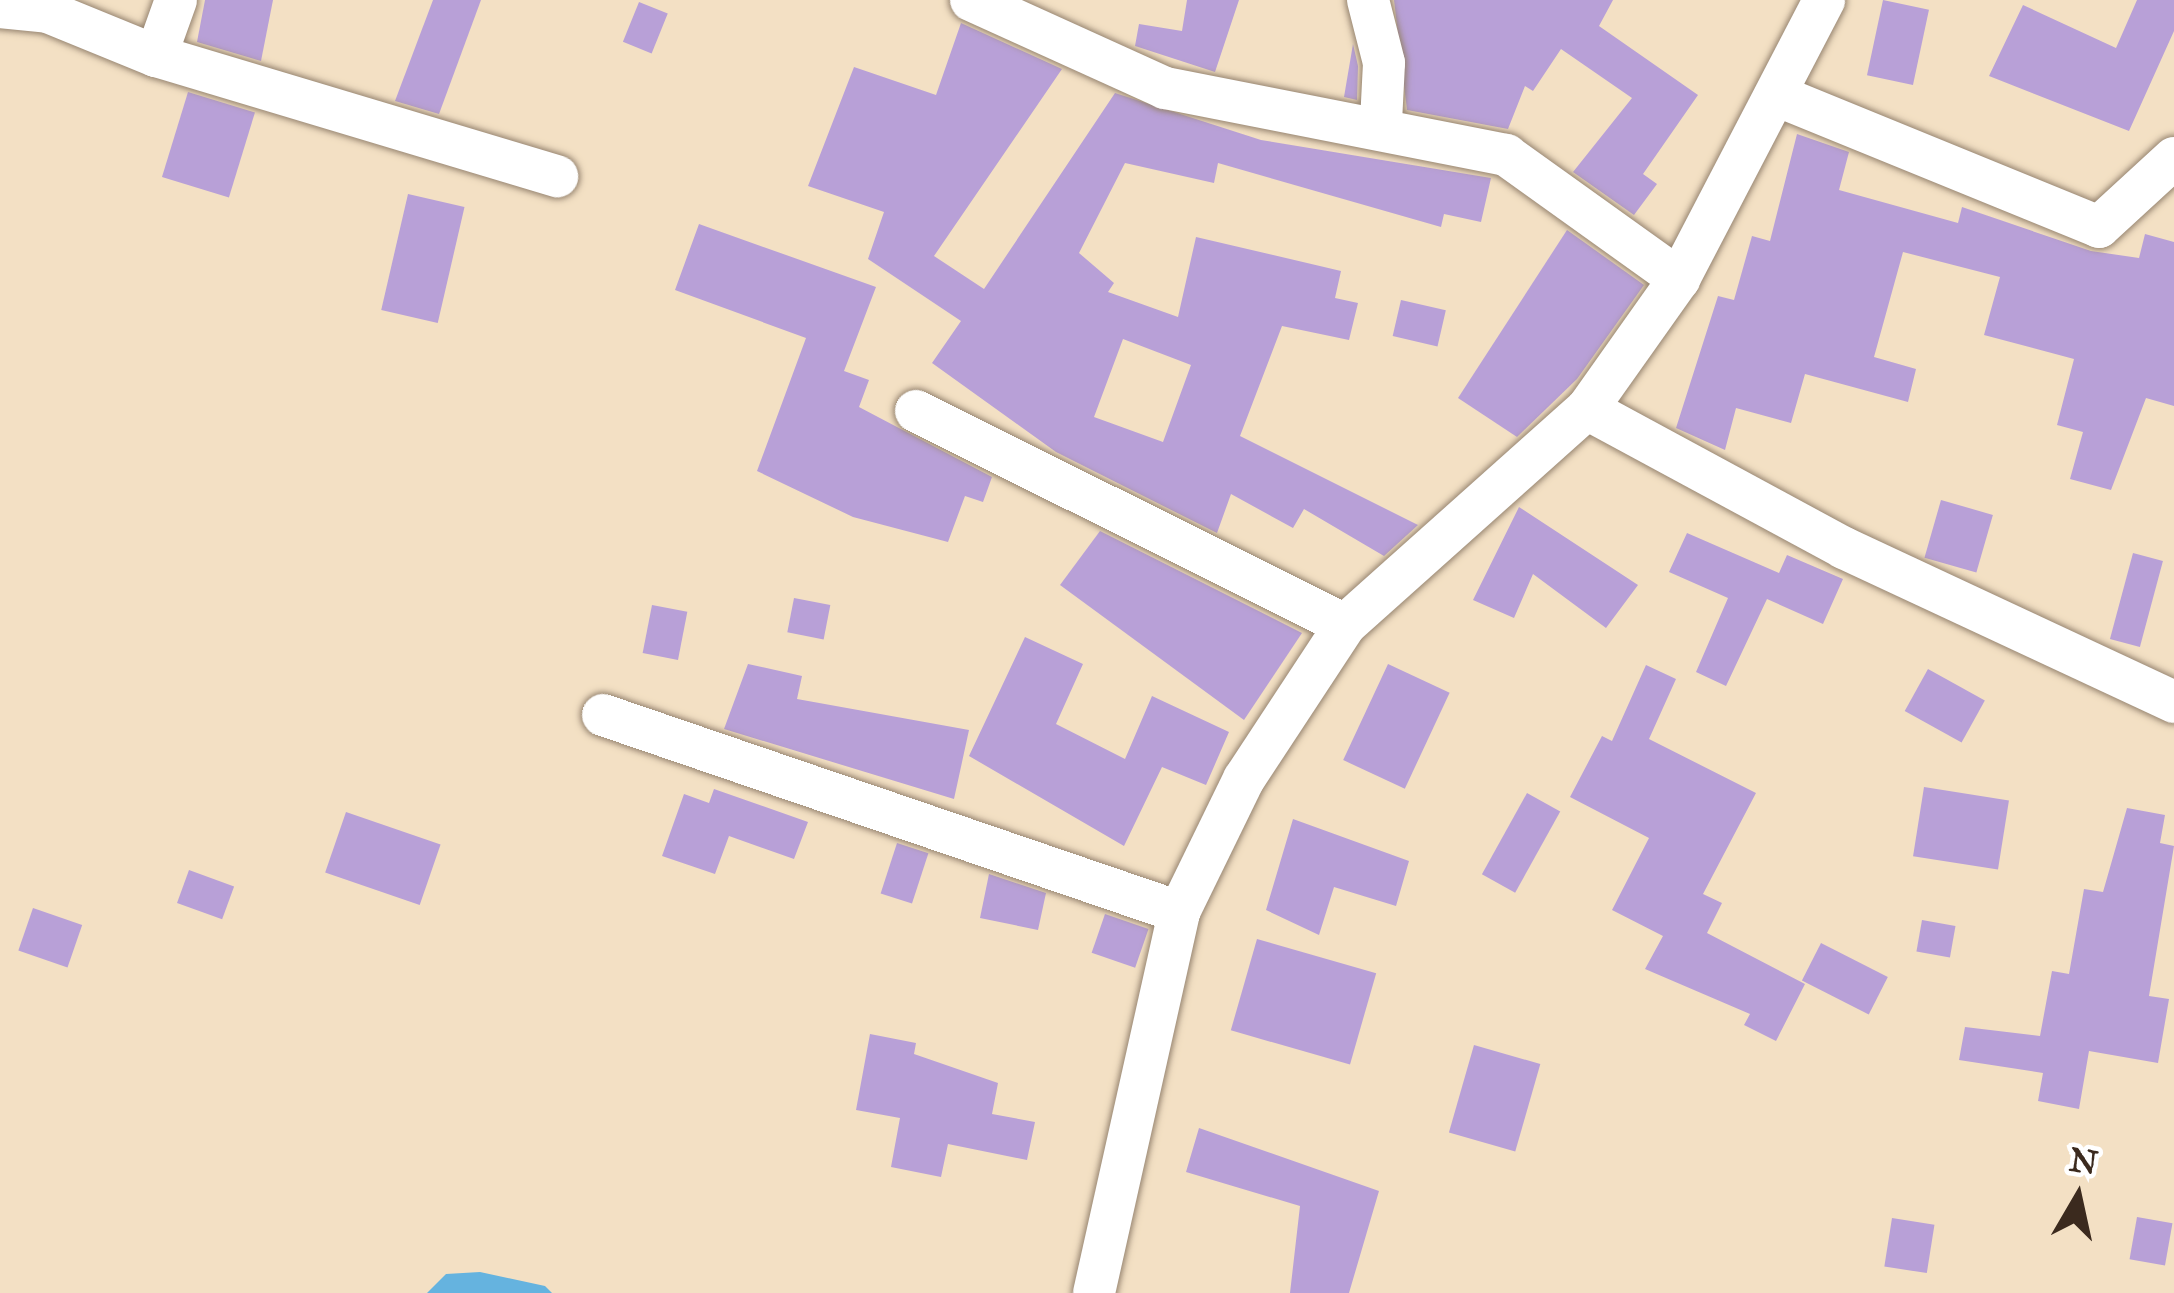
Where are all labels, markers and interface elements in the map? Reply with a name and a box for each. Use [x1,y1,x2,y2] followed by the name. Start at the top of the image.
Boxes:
[2018,1137,2138,1257] north arrow
[2067,1139,2101,1183] text: N

